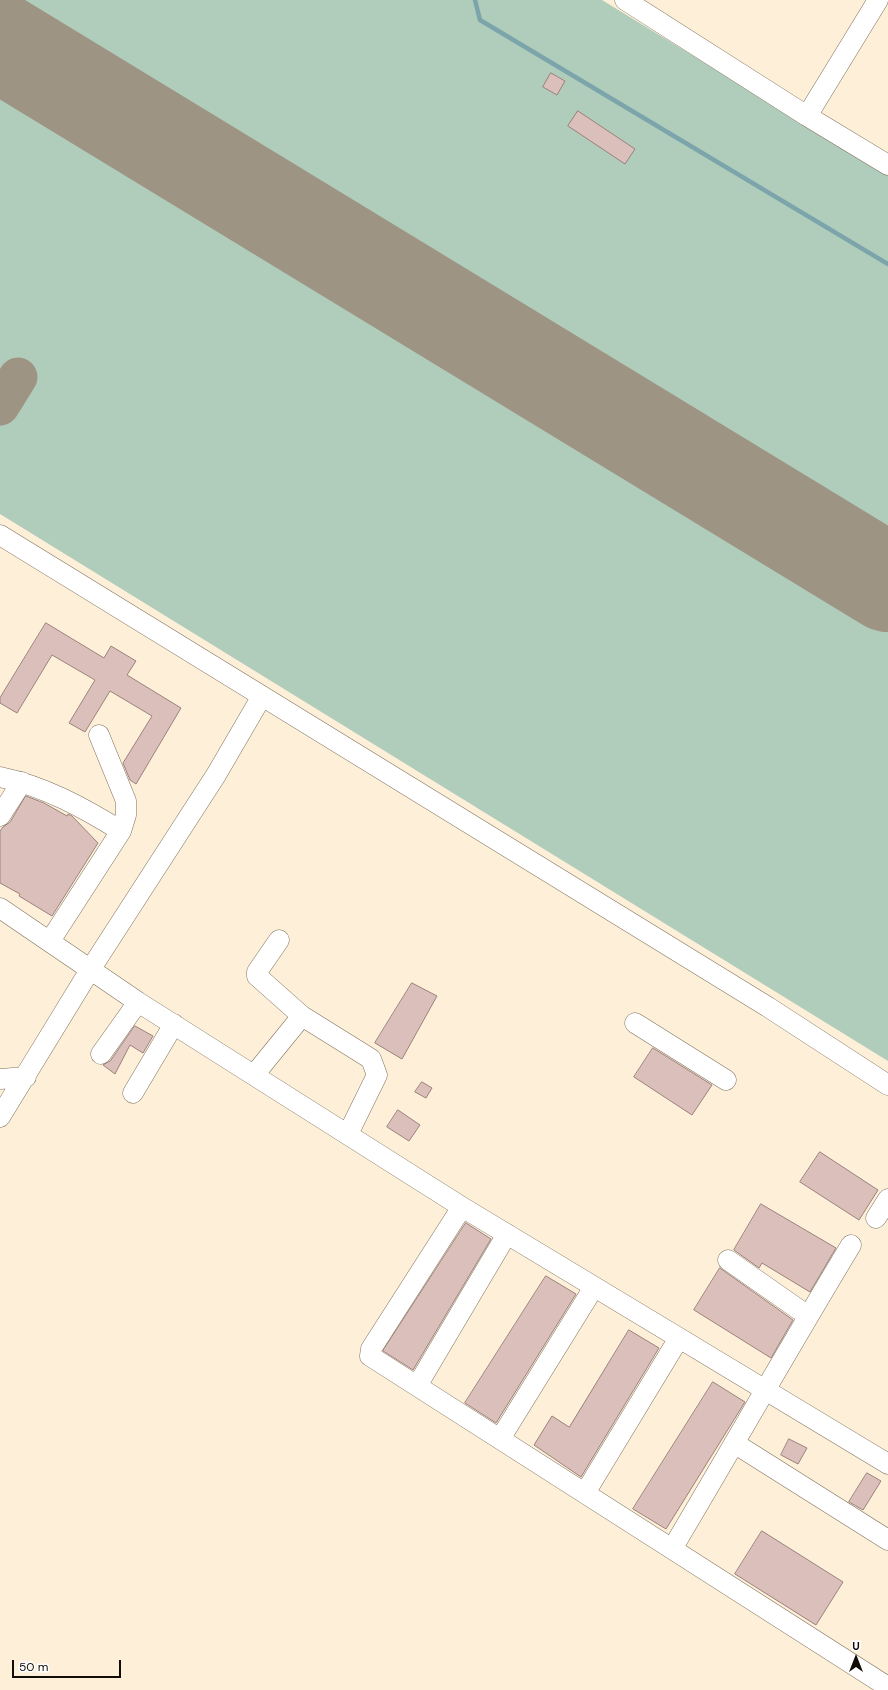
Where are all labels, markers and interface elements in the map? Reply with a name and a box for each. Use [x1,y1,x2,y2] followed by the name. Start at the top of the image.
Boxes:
[836,1638,876,1678] north arrow
[852,1639,860,1653] text: U
[14,1652,123,1678] scale bar
[19,1659,48,1675] text: 50 m

